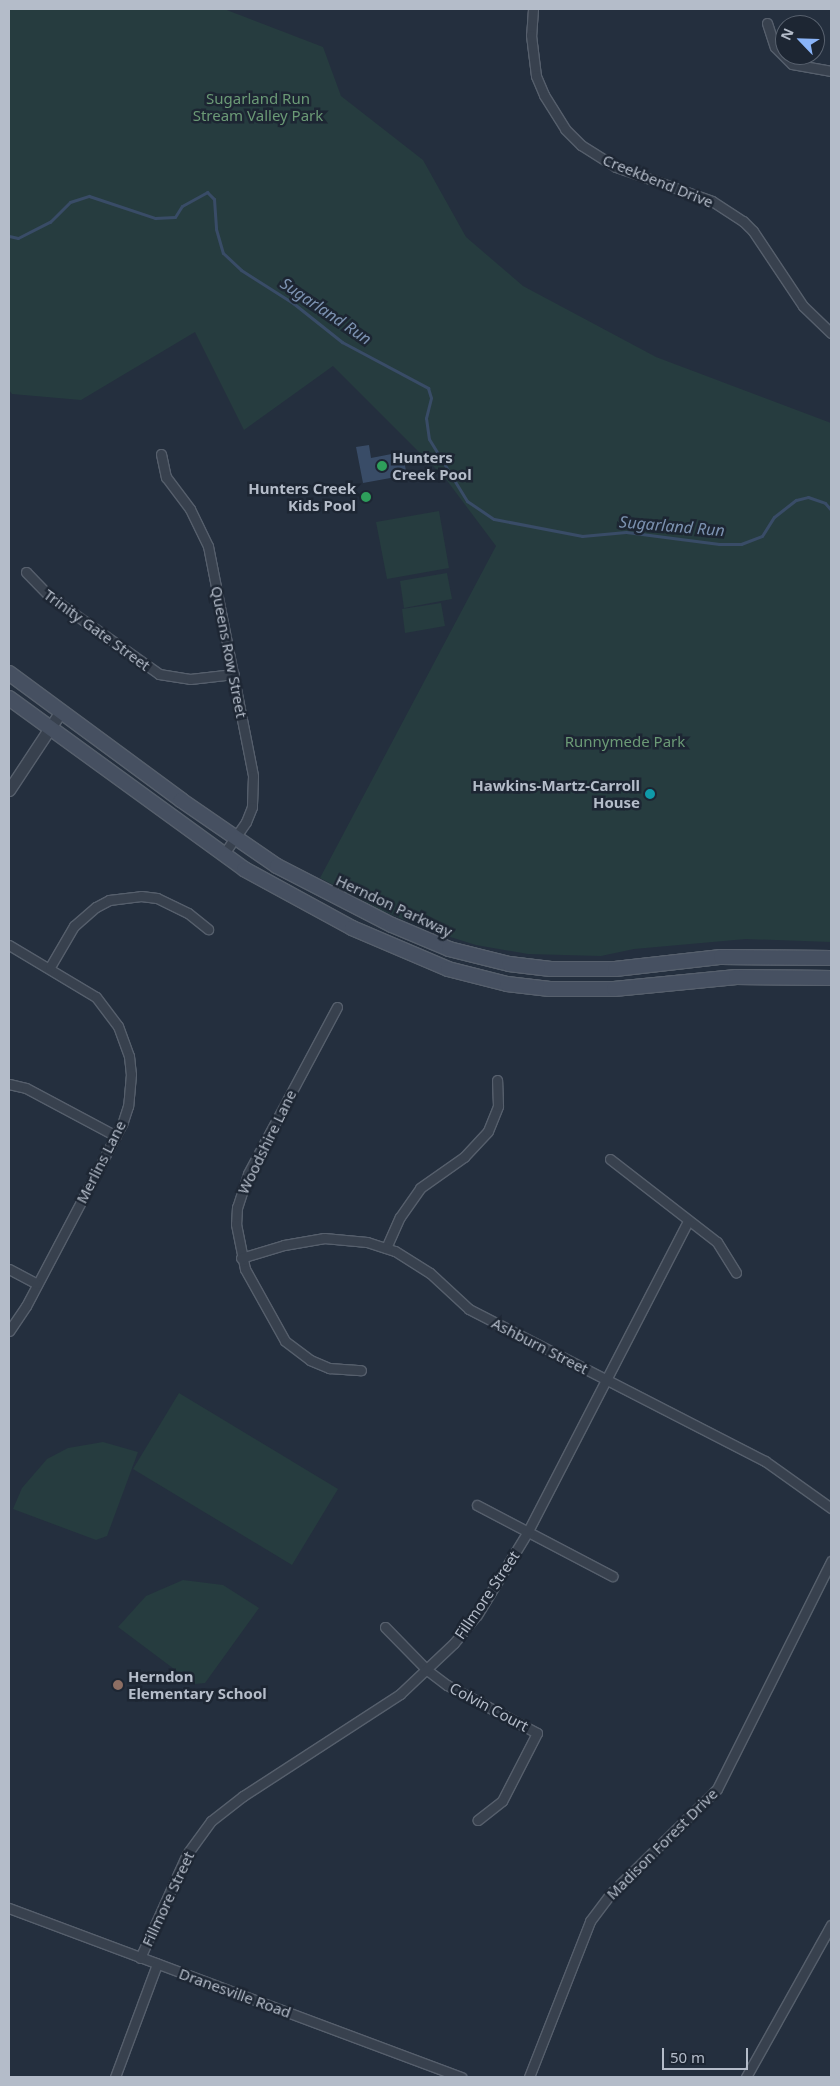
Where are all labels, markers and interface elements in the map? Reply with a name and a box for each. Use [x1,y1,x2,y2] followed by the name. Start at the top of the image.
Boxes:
[775,15,825,65] north arrow
[776,25,798,43] text: N
[193,89,323,124] park label: Sugarland Run Stream Valley Park
[600,151,716,211] street label: Creekbend Drive
[277,273,375,349] water label: Sugarland Run
[392,448,472,483] place label: Hunters Creek Pool
[376,460,388,472] marker: Hunters Creek Pool
[248,479,356,514] place label: Hunters Creek Kids Pool
[360,491,372,503] marker: Hunters Creek Kids Pool
[619,512,725,540] water label: Sugarland Run
[40,585,154,675] street label: Trinity Gate Street
[207,585,251,719] street label: Queens Row Street
[565,733,685,751] park label: Runnymede Park
[472,776,640,811] place label: Hawkins-Martz-Carroll House
[644,788,656,800] marker: Hawkins-Martz-Carroll House
[333,871,455,941] street label: Herndon Parkway
[234,1087,300,1197] street label: Woodshire Lane
[72,1118,130,1206] street label: Merlins Lane
[489,1314,591,1378] street label: Ashburn Street
[451,1547,523,1643] street label: Fillmore Street
[128,1667,267,1702] place label: Herndon Elementary School
[112,1679,124,1691] marker: Herndon Elementary School
[447,1679,531,1735] street label: Colvin Court
[603,1785,721,1903] street label: Madison Forest Drive
[138,1849,198,1949] street label: Fillmore Street
[177,1964,293,2022] street label: Dranesville Road
[665,2038,751,2070] scale bar
[670,2047,705,2067] text: 50 m

